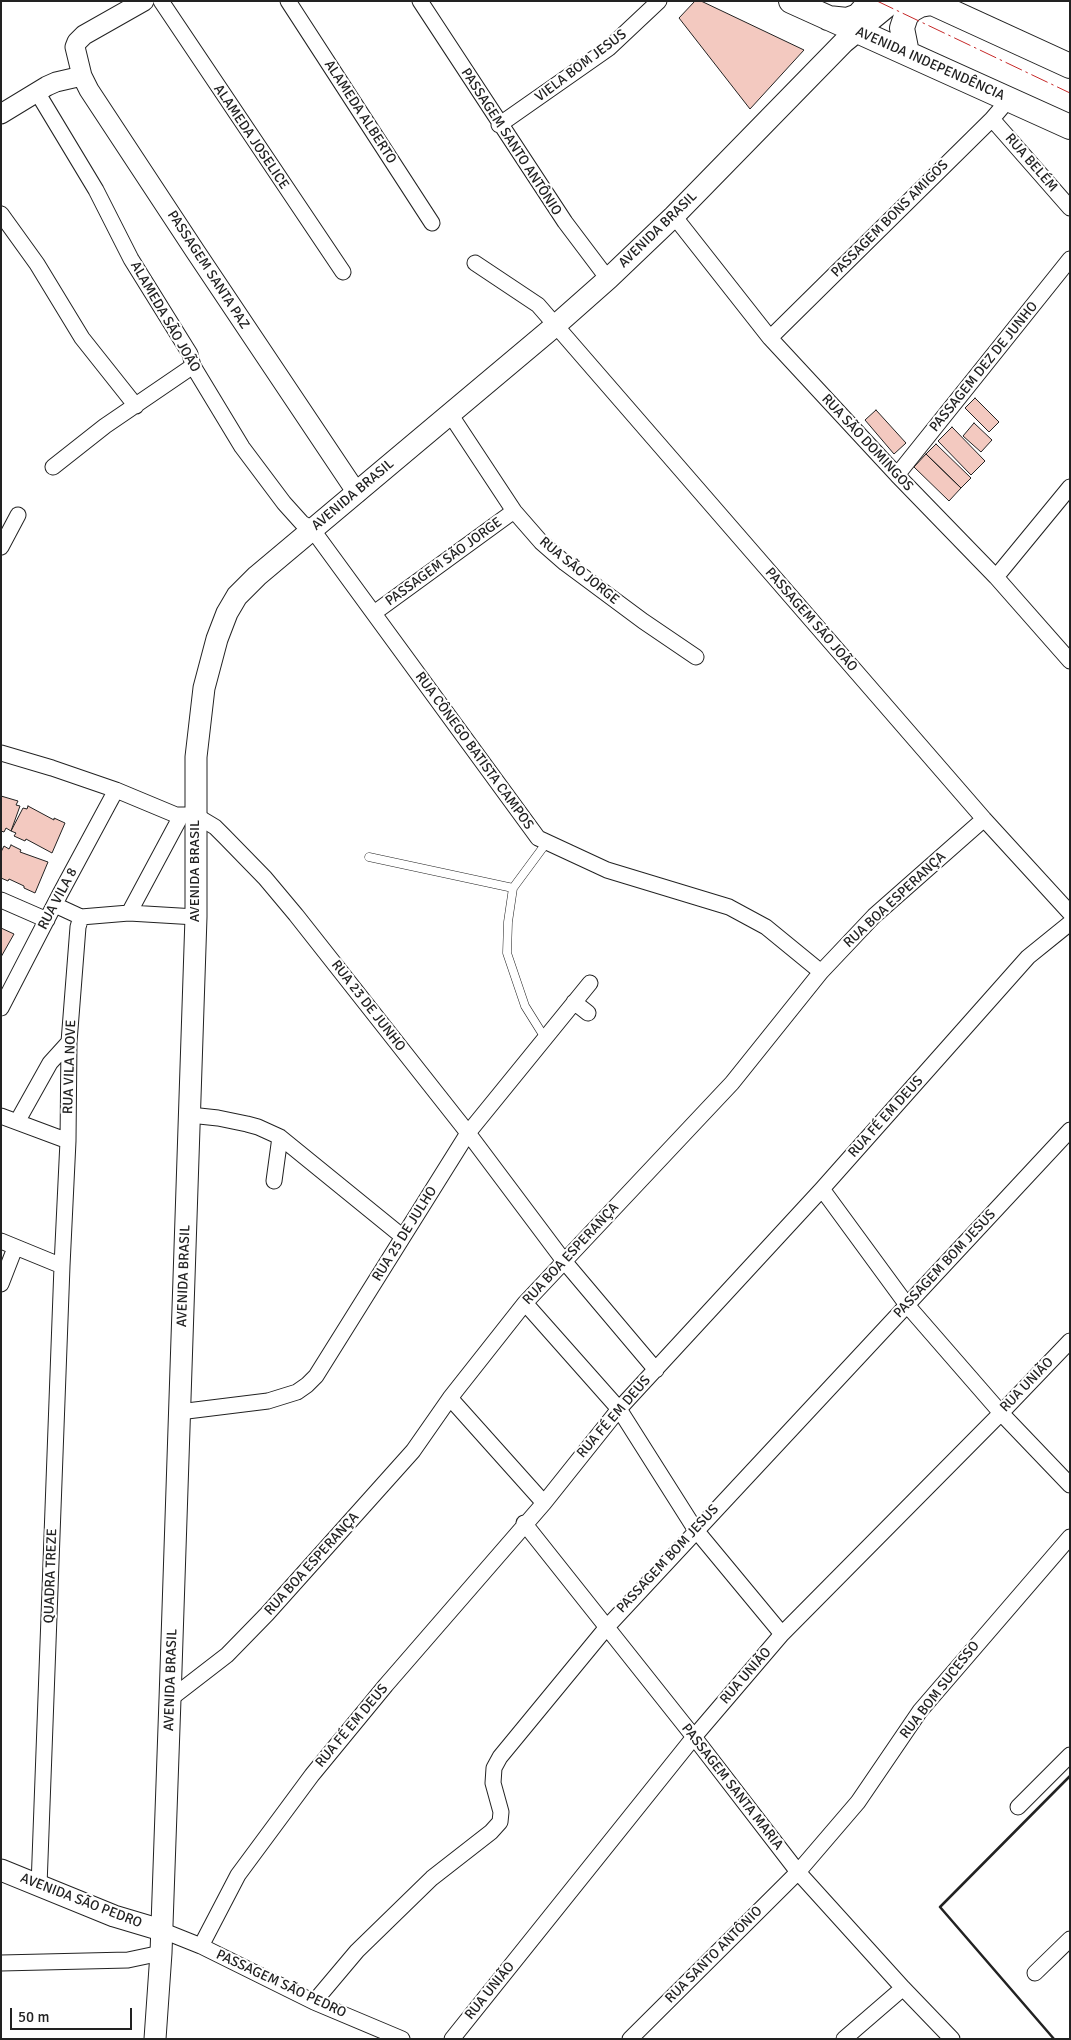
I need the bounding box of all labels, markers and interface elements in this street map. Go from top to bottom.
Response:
street label: AVENIDA INDEPENDÊNCIA [853,23,1007,105]
street label: VIELA BOM JESUS [532,26,630,106]
street label: ALAMEDA ALBERTO [320,57,400,167]
street label: PASSAGEM SANTO ANTÔNIO [457,65,565,219]
street label: ALAMEDA JOSELICE [210,81,292,193]
street label: RUA BELÉM [1001,130,1061,196]
street label: PASSAGEM BONS AMIGOS [828,157,952,281]
street label: AVENIDA BRASIL [615,188,701,272]
street label: PASSAGEM SANTA PAZ [163,208,253,332]
street label: ALAMEDA SÃO JOÃO [126,259,204,375]
street label: PASSAGEM DEZ DE JUNHO [926,298,1042,436]
street label: RUA SÃO DOMINGOS [818,391,916,495]
street label: AVENIDA BRASIL [308,456,398,534]
street label: PASSAGEM SÃO JORGE [382,514,506,610]
street label: RUA SÃO JORGE [536,534,622,608]
street label: PASSAGEM SÃO JOÃO [761,565,861,675]
street label: RUA CÔNEGO BATISTA CAMPOS [411,669,537,833]
street label: AVENIDA BRASIL [187,820,203,922]
street label: RUA BOA ESPERANÇA [841,848,949,952]
street label: RUA VILA 8 [35,865,81,933]
street label: RUA 23 DE JUNHO [327,957,409,1055]
street label: RUA VILA NOVE [60,1020,80,1114]
street label: RUA FÉ EM DEUS [845,1073,927,1161]
street label: RUA 25 DE JULHO [369,1183,441,1285]
street label: RUA BOA ESPERANÇA [519,1200,623,1308]
street label: PASSAGEM BOM JESUS [890,1206,1000,1322]
street label: AVENIDA BRASIL [174,1225,194,1327]
street label: RUA UNIÃO [997,1354,1057,1416]
street label: RUA FÉ EM DEUS [574,1372,654,1462]
street label: PASSAGEM BOM JESUS [613,1501,723,1617]
street label: RUA BOA ESPERANÇA [261,1509,363,1619]
street label: QUADRA TREZE [41,1528,61,1624]
street label: AVENIDA BRASIL [161,1629,181,1731]
street label: RUA BOM SUCESSO [897,1638,983,1742]
street label: RUA UNIÃO [717,1644,775,1708]
street label: RUA FÉ EM DEUS [312,1681,392,1771]
street label: PASSAGEM SANTA MARIA [678,1721,786,1853]
street label: AVENIDA SÃO PEDRO [18,1870,144,1932]
street label: RUA SANTO ANTÔNIO [662,1903,766,2007]
street label: PASSAGEM SÃO PEDRO [213,1946,349,2022]
street label: RUA UNIÃO [462,1959,518,2023]
scale bar [12,1998,135,2030]
text: 50 m [18,2008,49,2026]

